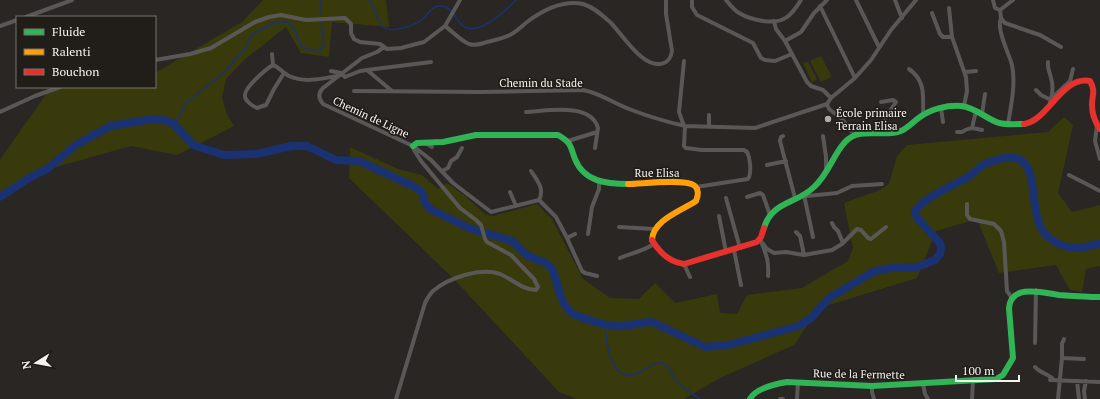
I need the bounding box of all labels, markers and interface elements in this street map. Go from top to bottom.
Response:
legend [16,16,156,88]
text: Fluide [52,24,85,39]
text: Ralenti [52,44,91,59]
text: Bouchon [52,64,99,79]
street label: Chemin du Stade [499,76,583,90]
street label: Chemin de Ligne [331,93,412,141]
place label: École primaire Terrain Elisa [836,106,907,133]
marker: École primaire Terrain Elisa [823,114,833,124]
street label: Rue Elisa [635,166,680,180]
north arrow [16,343,56,383]
scale bar [956,357,1019,383]
text: N [18,359,34,370]
text: 100 m [962,363,995,378]
street label: Rue de la Fermette [813,366,905,382]

